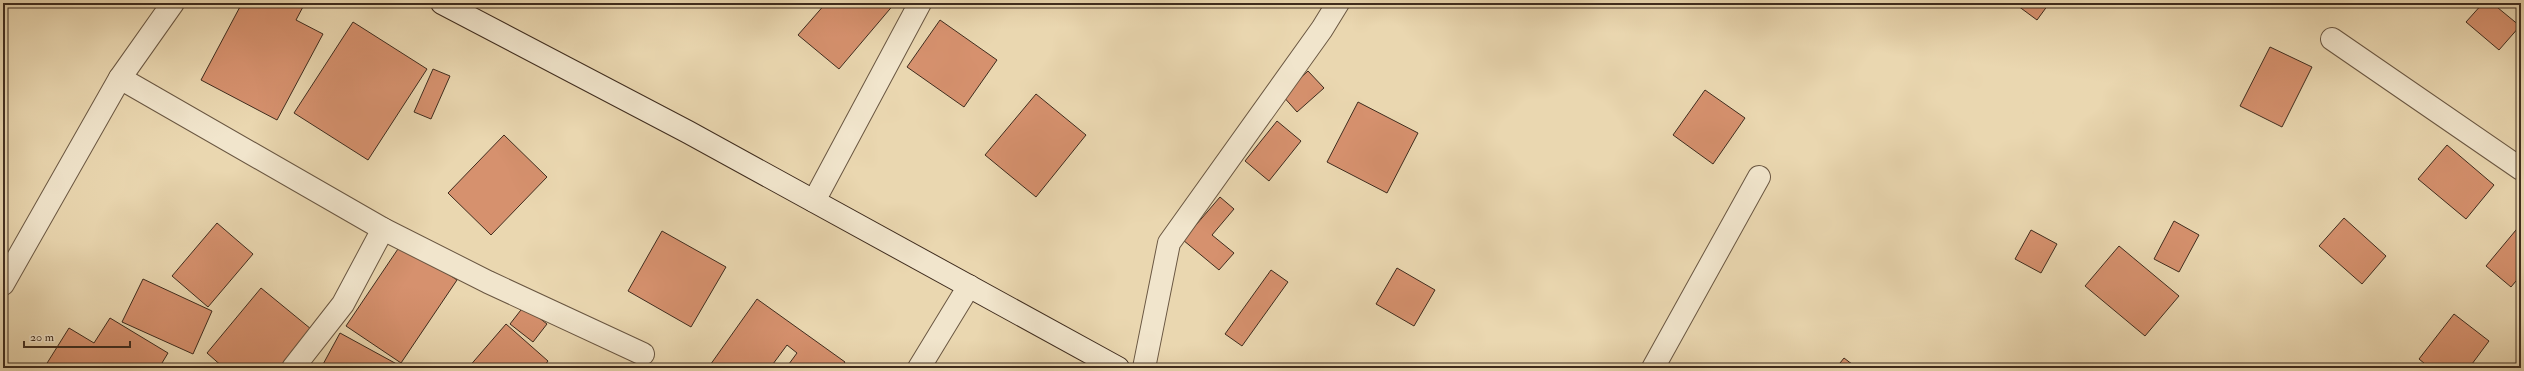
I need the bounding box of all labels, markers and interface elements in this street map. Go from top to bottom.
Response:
scale bar [24,323,130,349]
text: 20 m [30,330,55,345]

